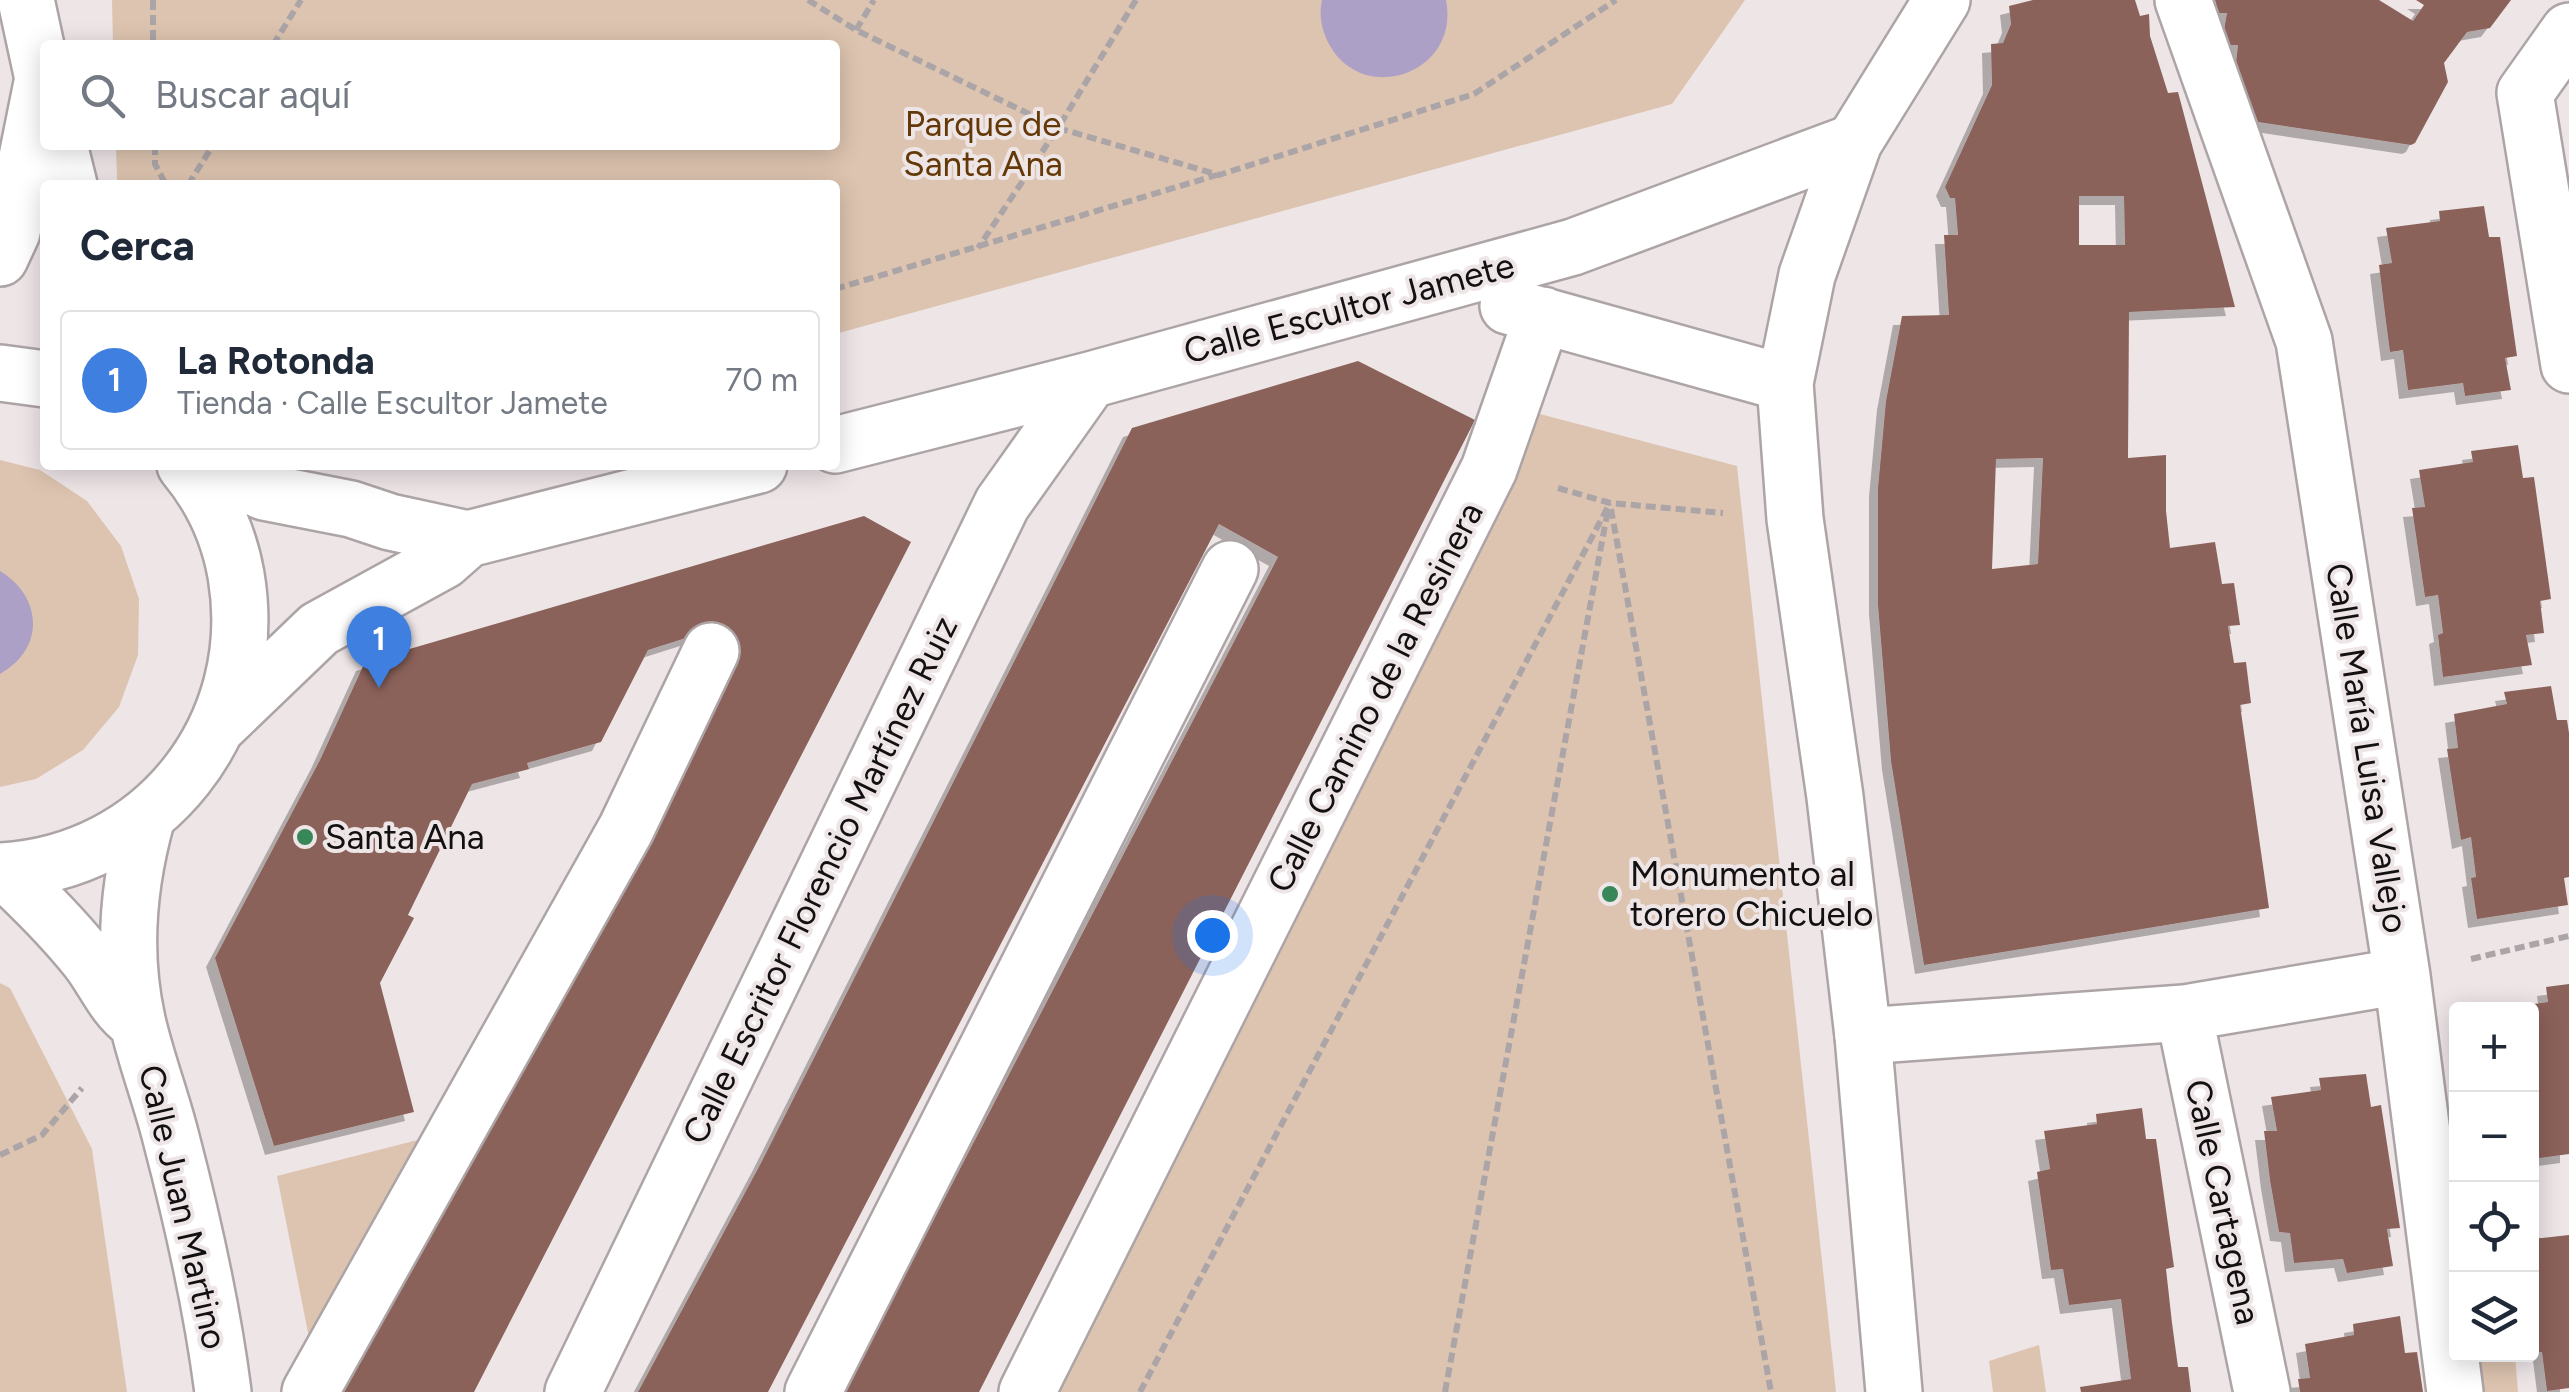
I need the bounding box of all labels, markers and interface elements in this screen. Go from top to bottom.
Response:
search box [40,40,840,150]
icon: search [75,68,130,123]
text: Buscar aquí [155,72,351,118]
park label: Parque de Santa Ana [903,103,1063,185]
text: Cerca [80,220,195,271]
street label: Calle Escultor Jamete [1179,244,1519,372]
text: La Rotonda [177,338,375,384]
text: 1 [108,361,121,399]
text: 70 m [725,361,798,399]
text: Tienda · Calle Escultor Jamete [177,384,608,422]
street label: Calle Camino de la Resinera [1258,495,1492,899]
street label: Calle María Luisa Vallejo [2317,560,2417,936]
pin: 1 [346,606,412,688]
street label: Calle Escritor Florencio Martínez Ruiz [674,610,966,1150]
place label: Santa Ana [325,816,485,858]
marker: Santa Ana [294,826,316,848]
place label: Monumento al torero Chicuelo [1630,853,1874,935]
marker: Monumento al torero Chicuelo [1599,883,1621,905]
your location [1187,910,1238,961]
map controls [2449,1002,2539,1362]
button: + [2449,1002,2539,1092]
street label: Calle Juan Martino [130,1061,236,1353]
street label: Calle Cartagena [2177,1076,2269,1328]
button: − [2449,1092,2539,1182]
button: locate [2449,1182,2539,1272]
button: layers [2449,1272,2539,1362]

